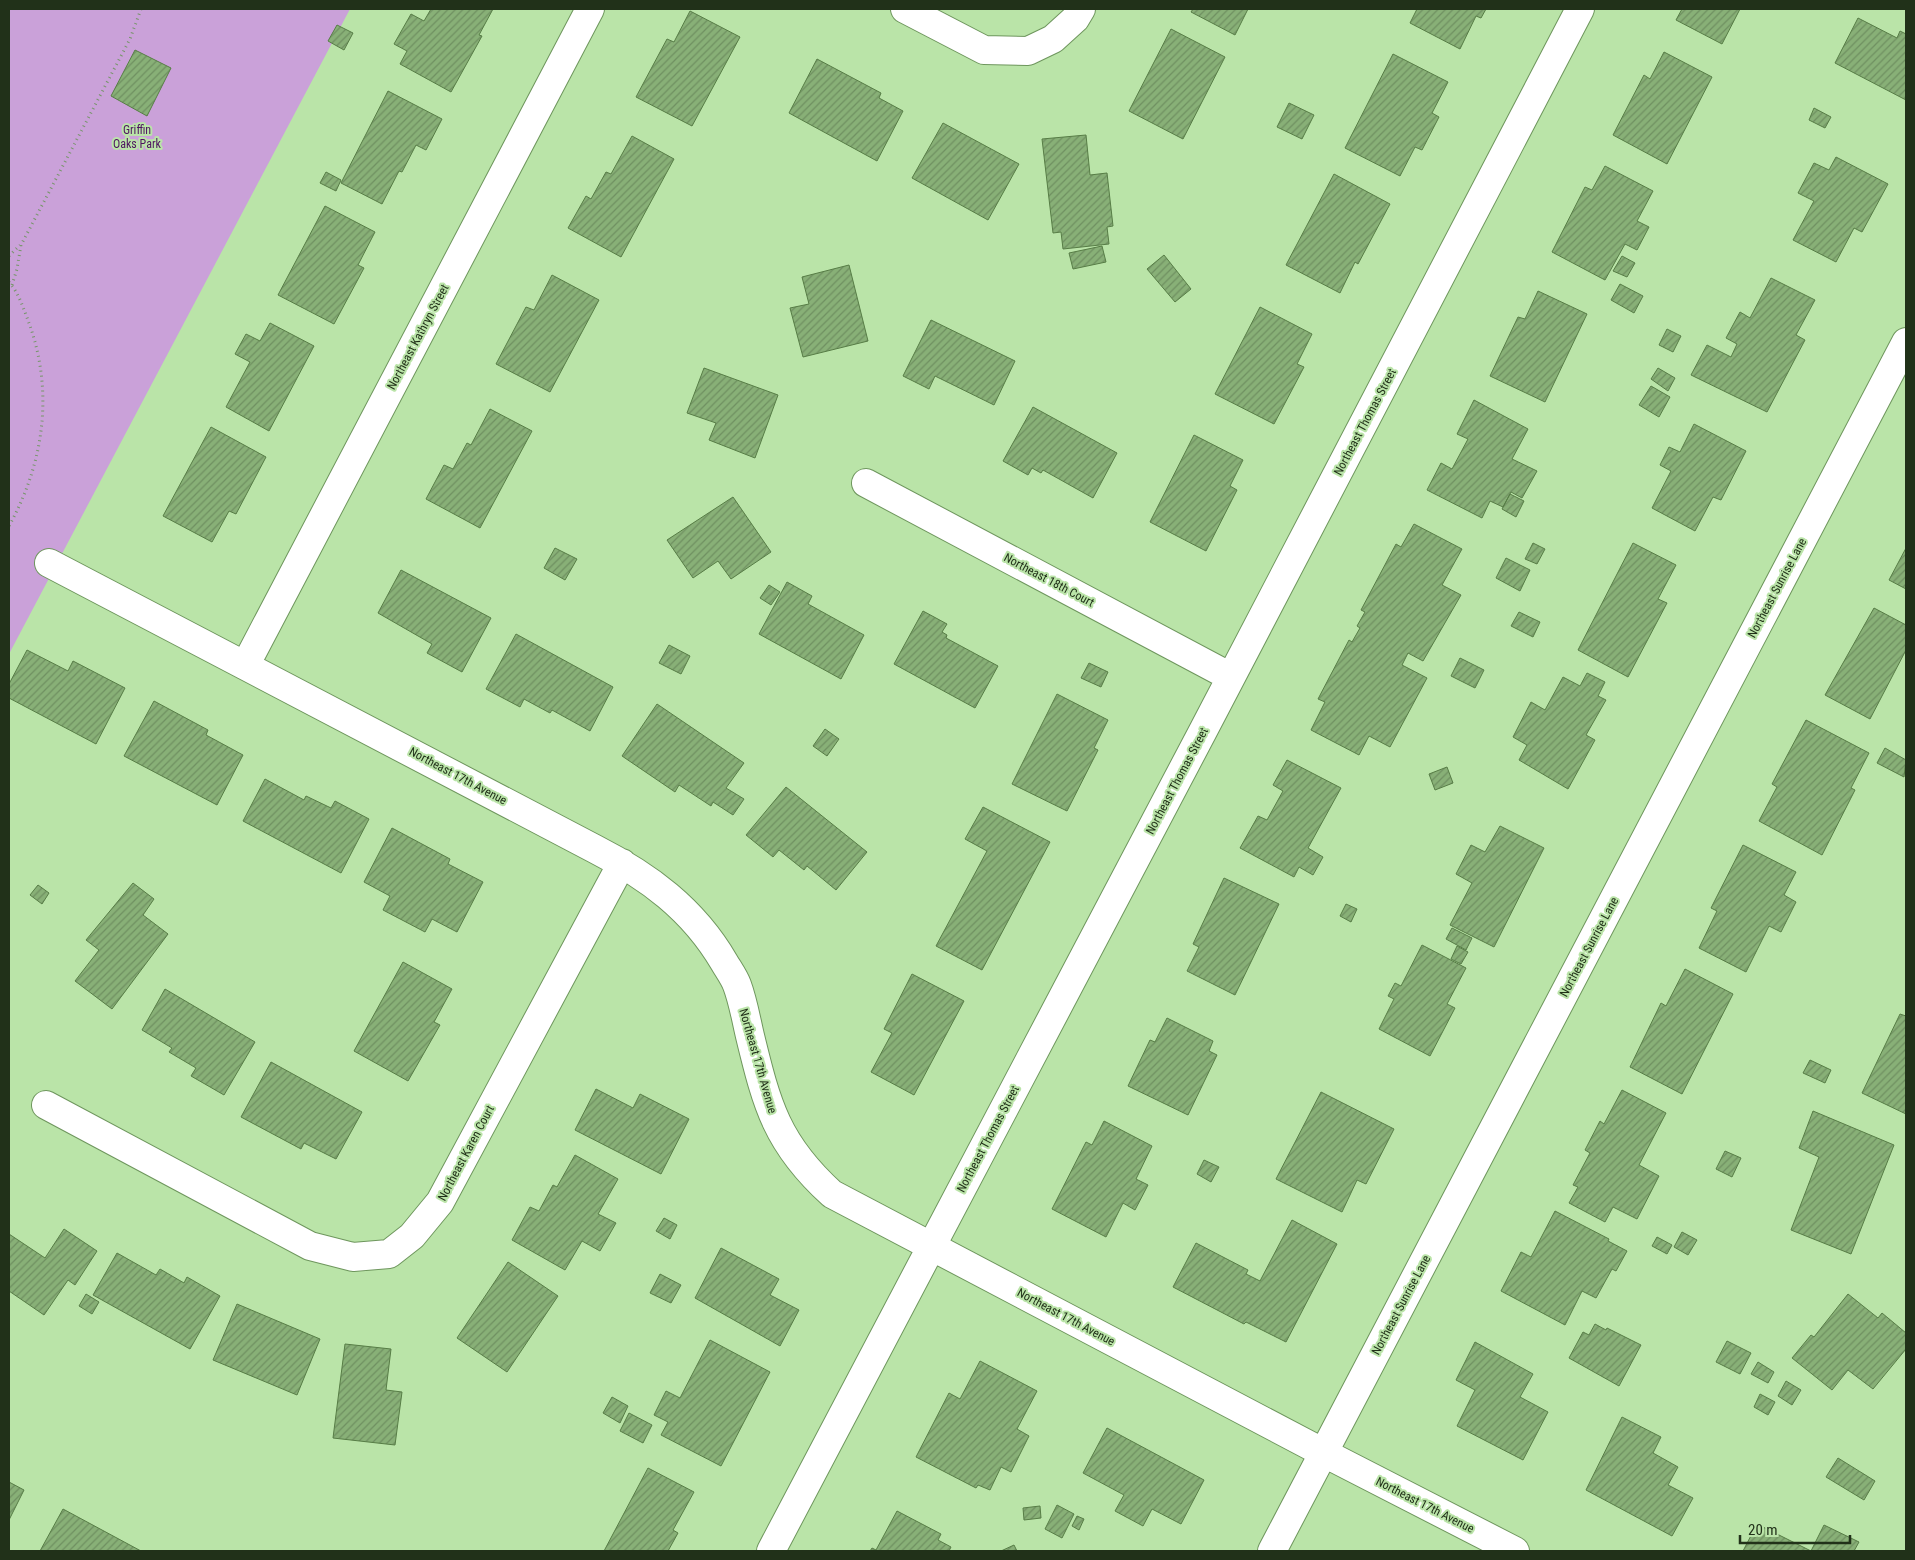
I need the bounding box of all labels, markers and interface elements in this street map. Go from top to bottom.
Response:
park label: Griffin Oaks Park [113,123,162,151]
street label: Northeast Kathryn Street [384,282,452,392]
street label: Northeast Thomas Street [1331,366,1399,478]
street label: Northeast Sunrise Lane [1745,535,1809,640]
street label: Northeast 18th Court [1002,550,1097,610]
street label: Northeast Thomas Street [1143,725,1211,837]
street label: Northeast 17th Avenue [407,744,509,808]
street label: Northeast Sunrise Lane [1557,894,1621,999]
street label: Northeast 17th Avenue [736,1007,780,1115]
street label: Northeast Thomas Street [954,1083,1022,1195]
street label: Northeast Karen Court [435,1102,497,1203]
street label: Northeast Sunrise Lane [1369,1252,1433,1357]
street label: Northeast 17th Avenue [1015,1285,1117,1349]
street label: Northeast 17th Avenue [1374,1474,1477,1536]
scale bar [1740,1512,1850,1544]
text: 20 m [1748,1521,1778,1539]

